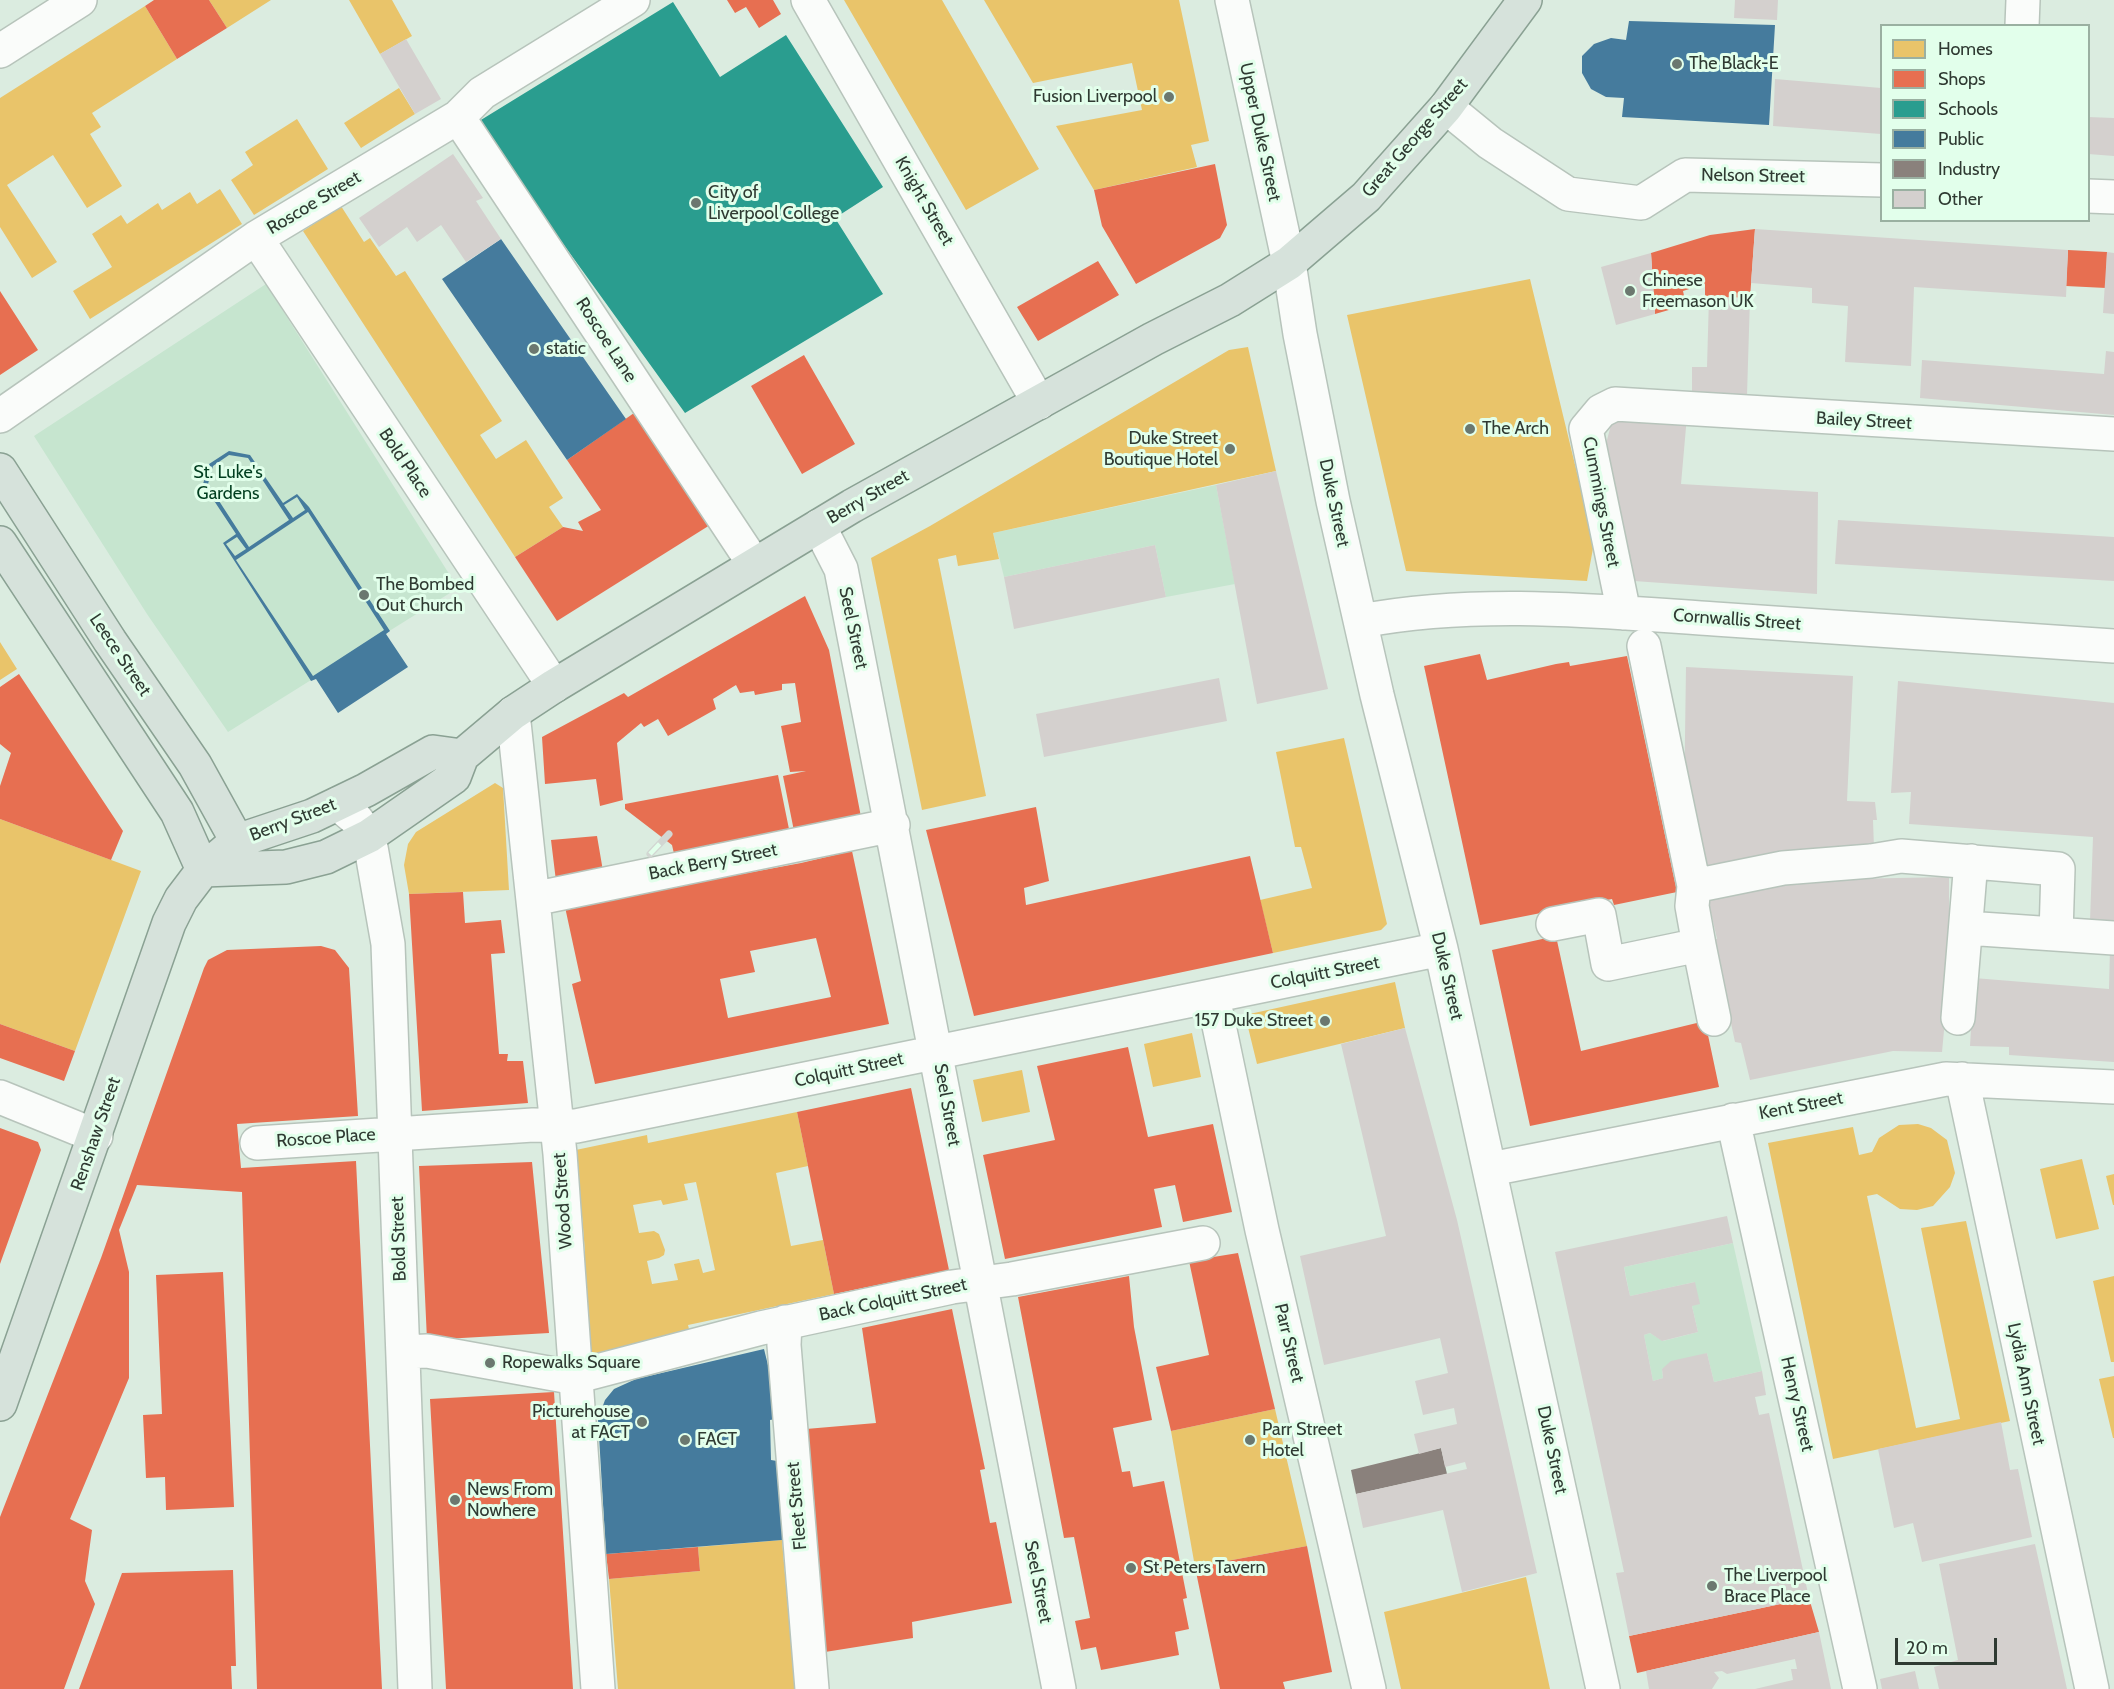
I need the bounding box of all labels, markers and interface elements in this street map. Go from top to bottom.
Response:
legend [1880,24,2090,222]
text: Homes [1938,38,1993,60]
place label: The Black-E [1689,53,1779,75]
marker: The Black-E [1670,57,1684,71]
street label: Upper Duke Street [1235,61,1285,203]
text: Shops [1938,68,1986,90]
street label: Great George Street [1358,74,1472,202]
place label: Fusion Liverpool [1033,86,1157,108]
marker: Fusion Liverpool [1162,90,1176,104]
text: Schools [1938,98,1998,120]
text: Public [1938,128,1984,150]
street label: Knight Street [890,153,958,249]
text: Industry [1938,158,2000,180]
street label: Nelson Street [1701,164,1805,188]
street label: Roscoe Street [263,167,365,239]
place label: City of Liverpool College [708,182,839,224]
text: Other [1938,188,1983,210]
marker: City of Liverpool College [689,196,703,210]
place label: Chinese Freemason UK [1642,270,1754,312]
marker: Chinese Freemason UK [1623,284,1637,298]
street label: Roscoe Lane [571,294,641,386]
place label: static [546,338,586,360]
marker: static [527,342,541,356]
street label: Bailey Street [1816,408,1912,434]
place label: The Arch [1482,418,1549,440]
marker: The Arch [1463,422,1477,436]
street label: Bold Place [374,424,436,502]
place label: Duke Street Boutique Hotel [1104,428,1218,470]
street label: Cummings Street [1578,435,1624,569]
marker: Duke Street Boutique Hotel [1223,442,1237,456]
street label: Duke Street [1314,457,1354,549]
park label: St. Luke's Gardens [193,462,263,504]
street label: Berry Street [823,465,913,529]
place label: The Bombed Out Church [376,574,474,616]
street label: Seel Street [834,585,872,671]
marker: The Bombed Out Church [357,588,371,602]
street label: Cornwallis Street [1672,605,1802,635]
street label: Leece Street [85,610,155,700]
street label: Berry Street [247,794,339,846]
street label: Back Berry Street [647,839,779,885]
street label: Duke Street [1426,930,1468,1022]
street label: Colquitt Street [1269,952,1381,994]
place label: 157 Duke Street [1195,1010,1313,1032]
marker: 157 Duke Street [1318,1014,1332,1028]
street label: Colquitt Street [793,1048,905,1092]
street label: Seel Street [929,1062,965,1148]
street label: Renshaw Street [66,1074,126,1194]
street label: Kent Street [1757,1087,1845,1125]
street label: Roscoe Place [276,1124,376,1152]
street label: Wood Street [549,1152,577,1250]
street label: Bold Street [387,1196,411,1282]
street label: Back Colquitt Street [817,1274,969,1326]
street label: Parr Street [1269,1301,1309,1385]
street label: Lydia Ann Street [2002,1321,2050,1447]
place label: Ropewalks Square [502,1352,640,1374]
street label: Henry Street [1776,1354,1818,1454]
marker: Ropewalks Square [483,1356,497,1370]
place label: Picturehouse at FACT [532,1401,630,1444]
street label: Duke Street [1532,1404,1572,1496]
marker: Picturehouse at FACT [635,1415,649,1429]
place label: Parr Street Hotel [1262,1419,1342,1462]
place label: FACT [697,1429,737,1451]
marker: FACT [678,1433,692,1447]
marker: Parr Street Hotel [1243,1433,1257,1447]
street label: Fleet Street [782,1461,812,1551]
place label: News From Nowhere [467,1479,553,1522]
marker: News From Nowhere [448,1493,462,1507]
street label: Seel Street [1019,1539,1057,1625]
place label: St Peters Tavern [1143,1557,1266,1579]
marker: St Peters Tavern [1124,1561,1138,1575]
place label: The Liverpool Brace Place [1724,1565,1827,1608]
marker: The Liverpool Brace Place [1705,1579,1719,1593]
scale bar [1898,1626,2000,1664]
text: 20 m [1906,1637,1948,1659]

